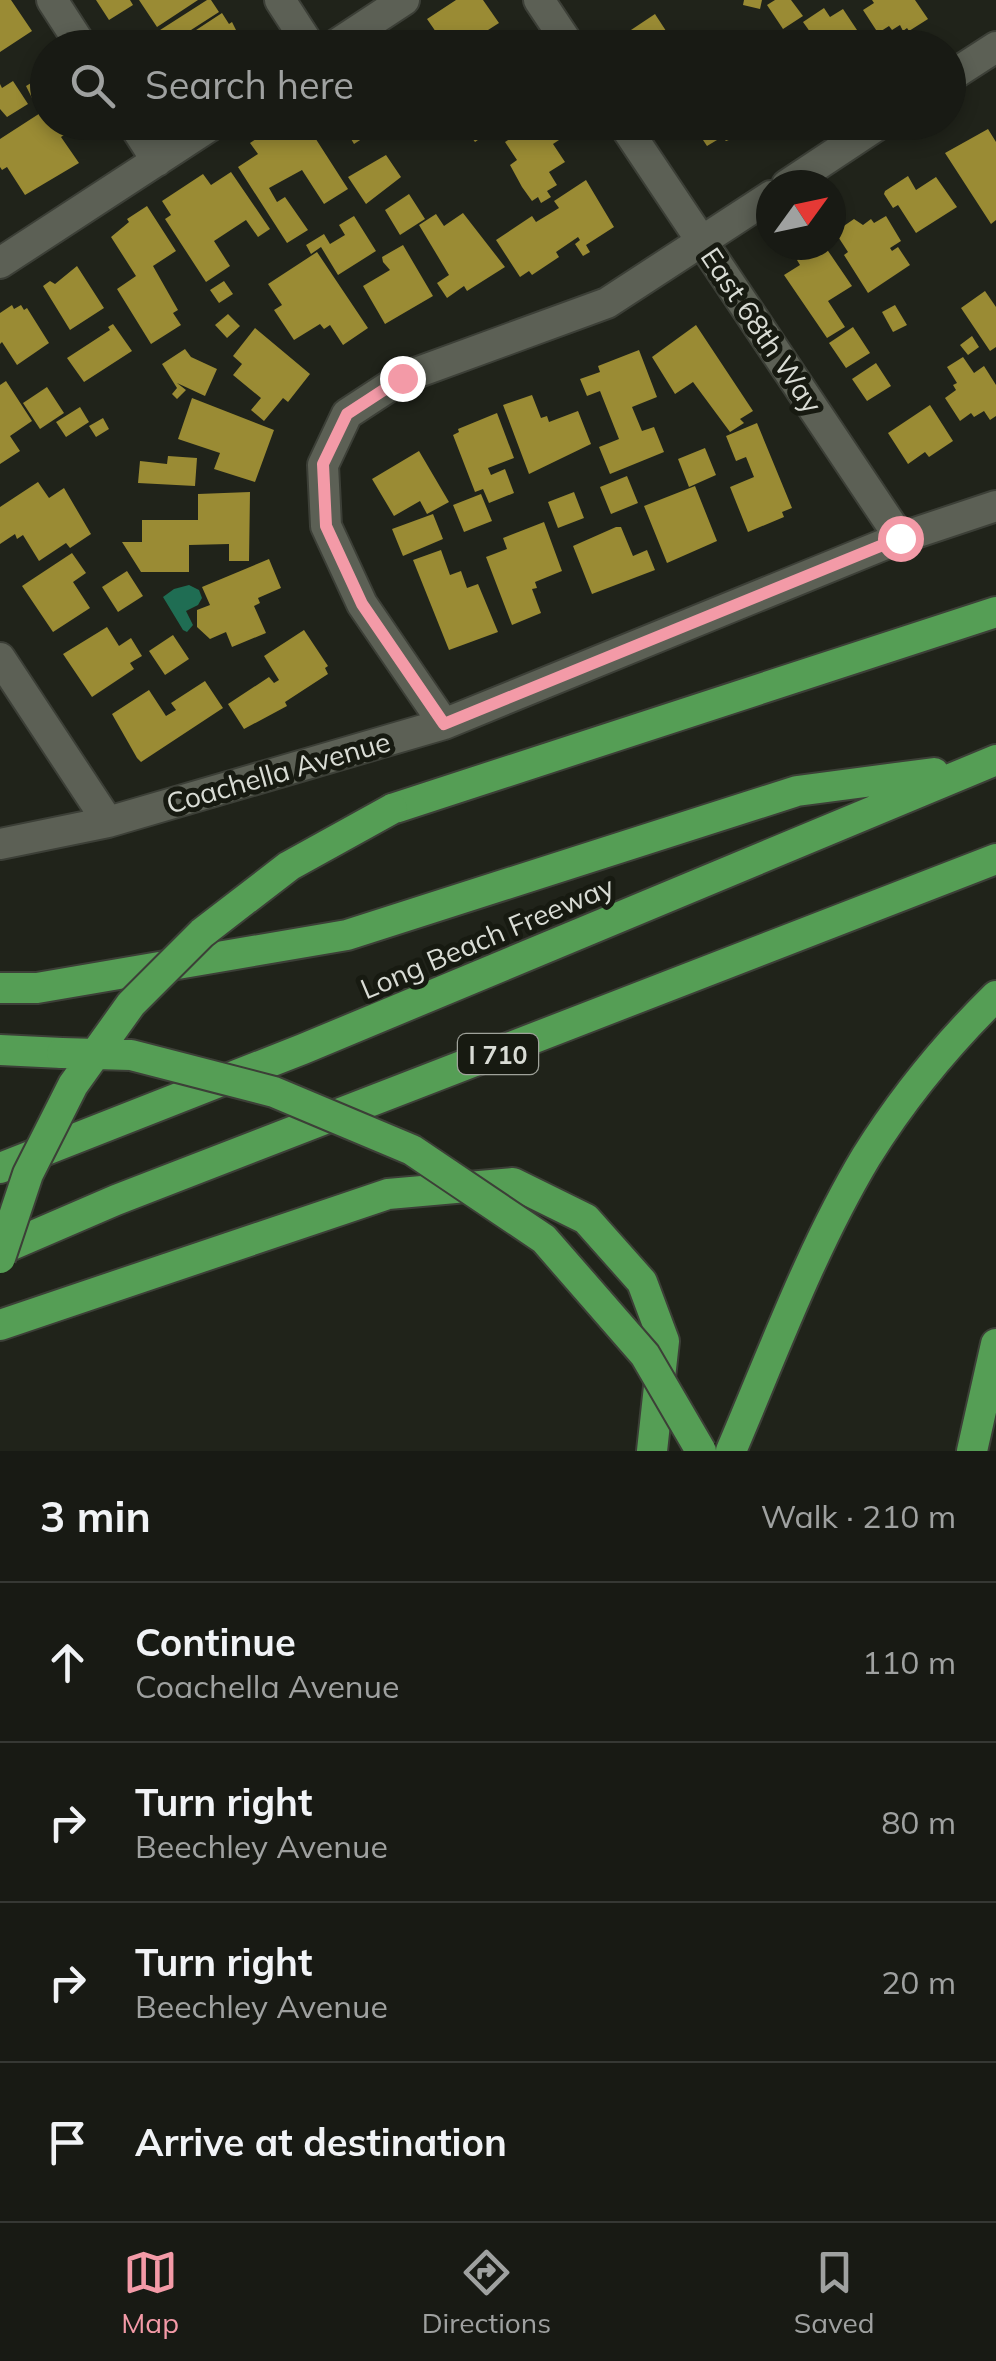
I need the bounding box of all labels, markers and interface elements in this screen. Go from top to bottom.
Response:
search box [30,30,966,140]
icon: search [65,58,120,113]
text: Search here [145,61,354,109]
north arrow [756,170,846,260]
street label: East 68th Way [694,241,830,420]
route end [380,356,426,402]
route start [878,516,924,562]
street label: Coachella Avenue [162,723,394,821]
street label: Long Beach Freeway [355,868,619,1006]
road number: I 710 [458,1034,538,1074]
text: 3 min [40,1490,151,1543]
text: Walk · 210 m [761,1496,956,1536]
text: Continue [135,1618,296,1666]
icon: ahead [40,1635,95,1690]
text: 110 m [862,1642,956,1682]
text: Coachella Avenue [135,1666,400,1706]
text: Turn right [135,1778,312,1826]
icon: right [40,1795,95,1850]
text: 80 m [881,1802,956,1842]
text: Beechley Avenue [135,1826,388,1866]
text: Turn right [135,1938,312,1986]
icon: right [40,1955,95,2010]
text: 20 m [881,1962,956,2002]
text: Beechley Avenue [135,1986,388,2026]
icon: arrive [40,2115,95,2170]
text: Arrive at destination [135,2118,507,2166]
tab: Map [121,2245,179,2340]
tab: Directions [422,2245,551,2340]
tab: Saved [794,2245,875,2340]

